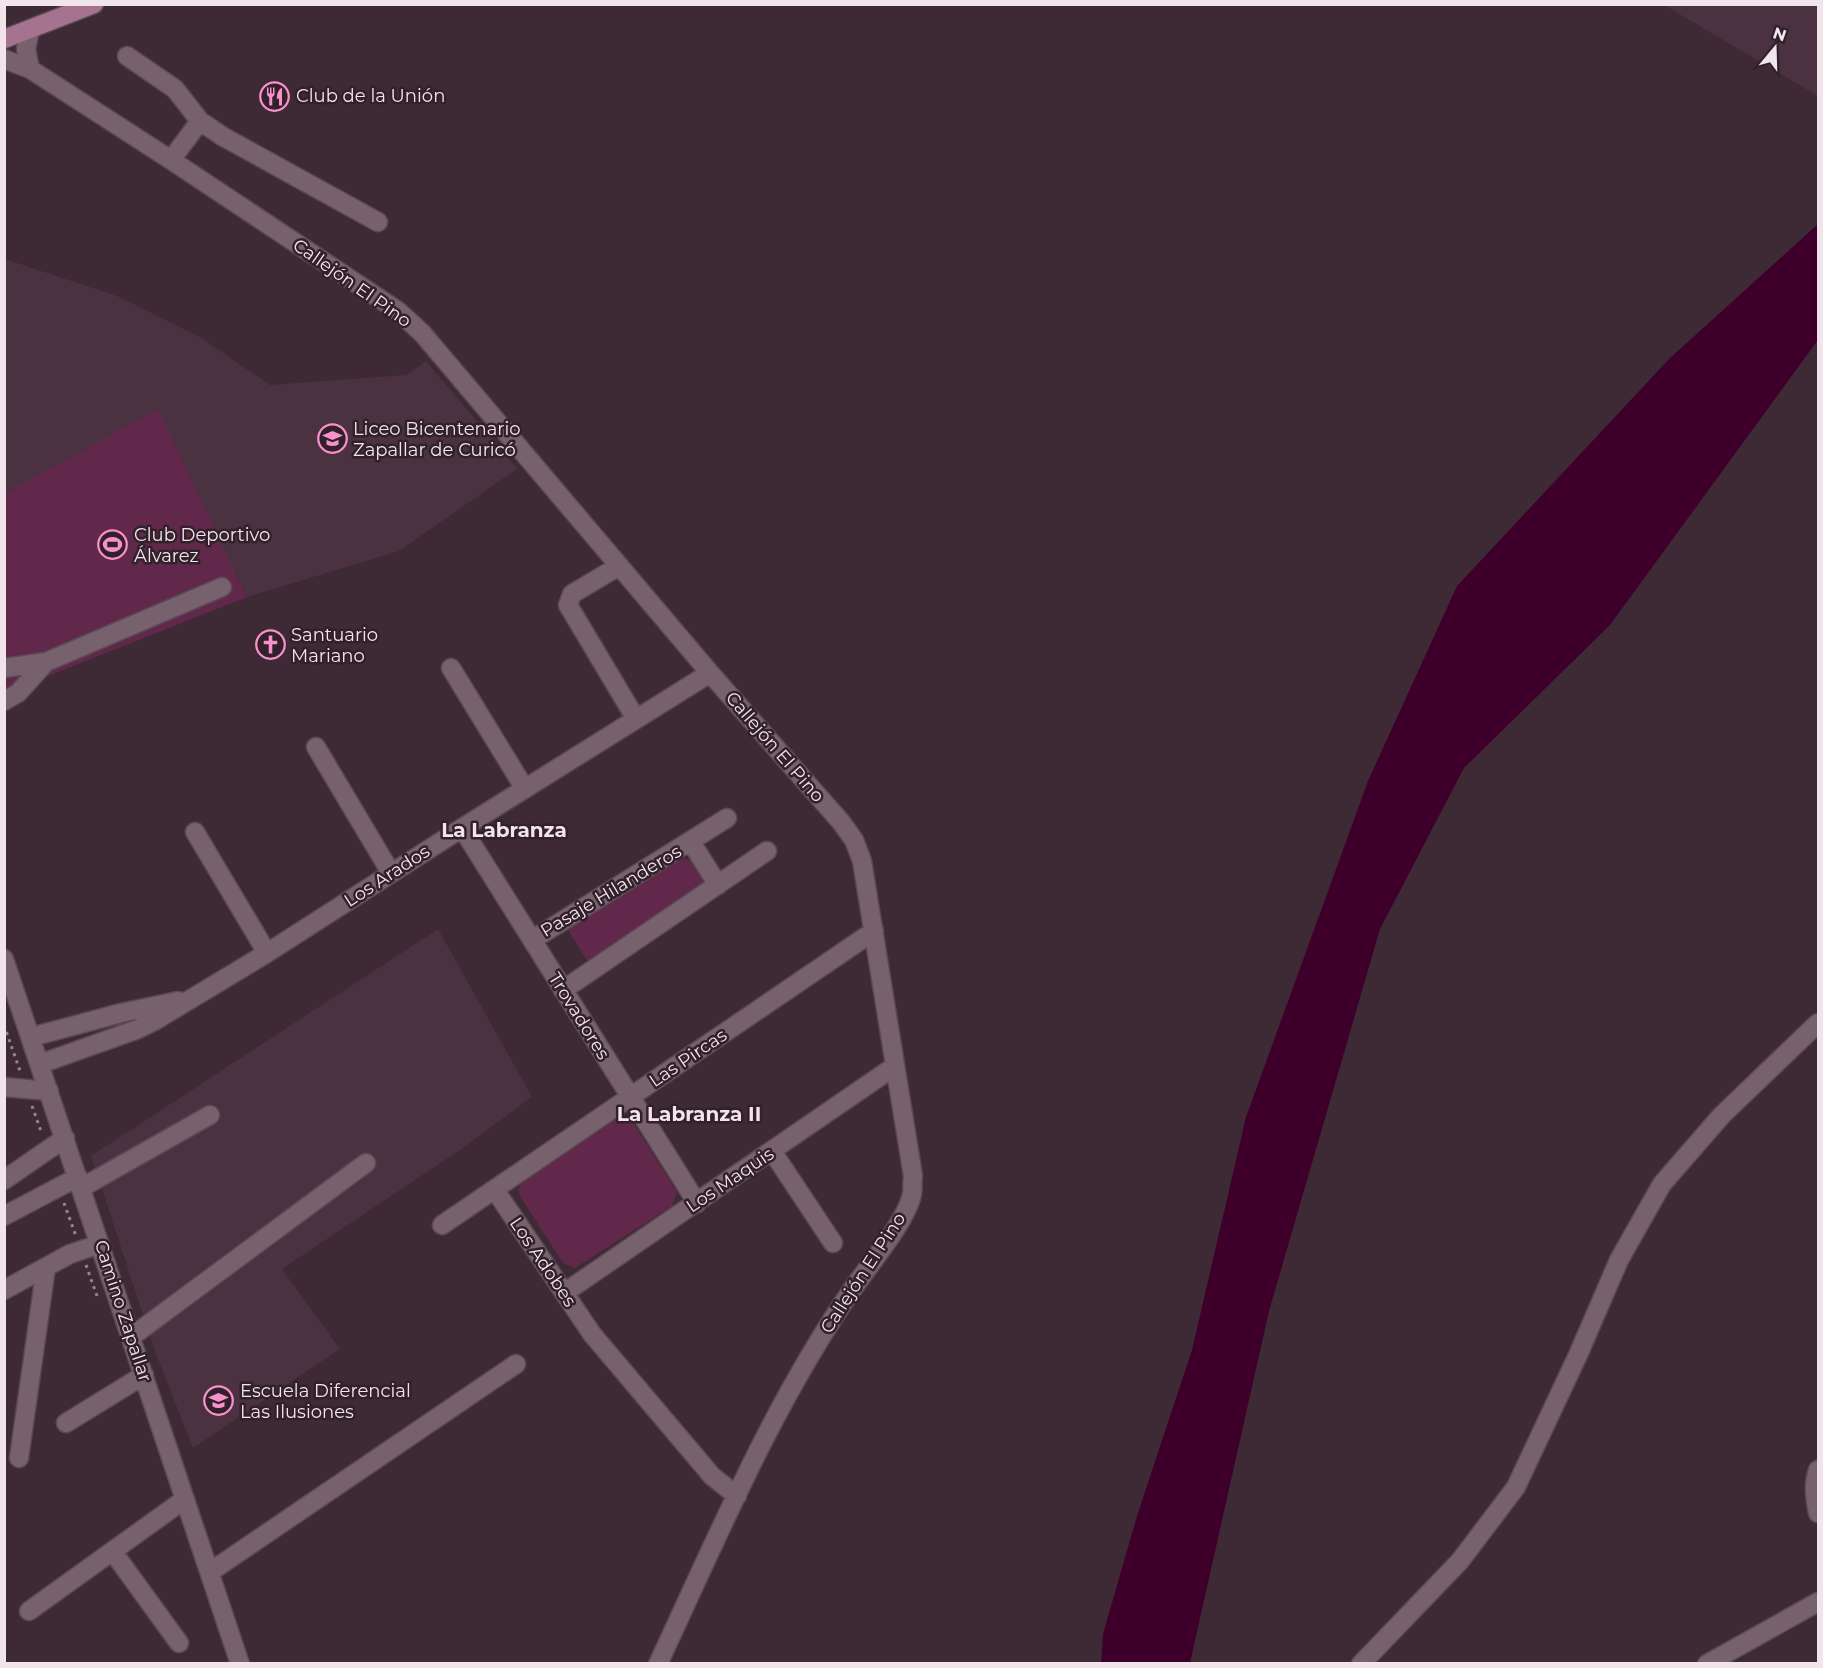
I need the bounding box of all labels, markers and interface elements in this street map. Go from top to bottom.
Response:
north arrow [1745,18,1805,78]
text: N [1771,23,1789,45]
restaurant icon: Club de la Unión [259,80,291,112]
place label: Club de la Unión [296,85,445,107]
street label: Callejón El Pino [289,234,415,332]
place label: Liceo Bicentenario Zapallar de Curicó [353,418,521,461]
school or university icon: Liceo Bicentenario Zapallar de Curicó [316,423,348,455]
place label: Club Deportivo Álvarez [134,524,270,567]
sports icon: Club Deportivo Álvarez [97,529,129,561]
place label: Santuario Mariano [291,624,378,667]
church icon: Santuario Mariano [254,629,286,661]
street label: Callejón El Pino [721,687,829,807]
district label: La Labranza [441,818,567,842]
street label: Los Arados [340,840,434,912]
street label: Pasaje Hilanderos [537,840,686,942]
street label: Trovadores [544,969,614,1064]
street label: Las Pircas [645,1024,731,1092]
district label: La Labranza II [617,1102,761,1126]
street label: Los Maquis [682,1143,778,1217]
street label: Callejón El Pino [816,1208,910,1338]
street label: Los Adobes [505,1213,581,1311]
street label: Camino Zapallar [90,1237,156,1385]
place label: Escuela Diferencial Las Ilusiones [240,1380,411,1423]
school or university icon: Escuela Diferencial Las Ilusiones [203,1385,235,1417]

